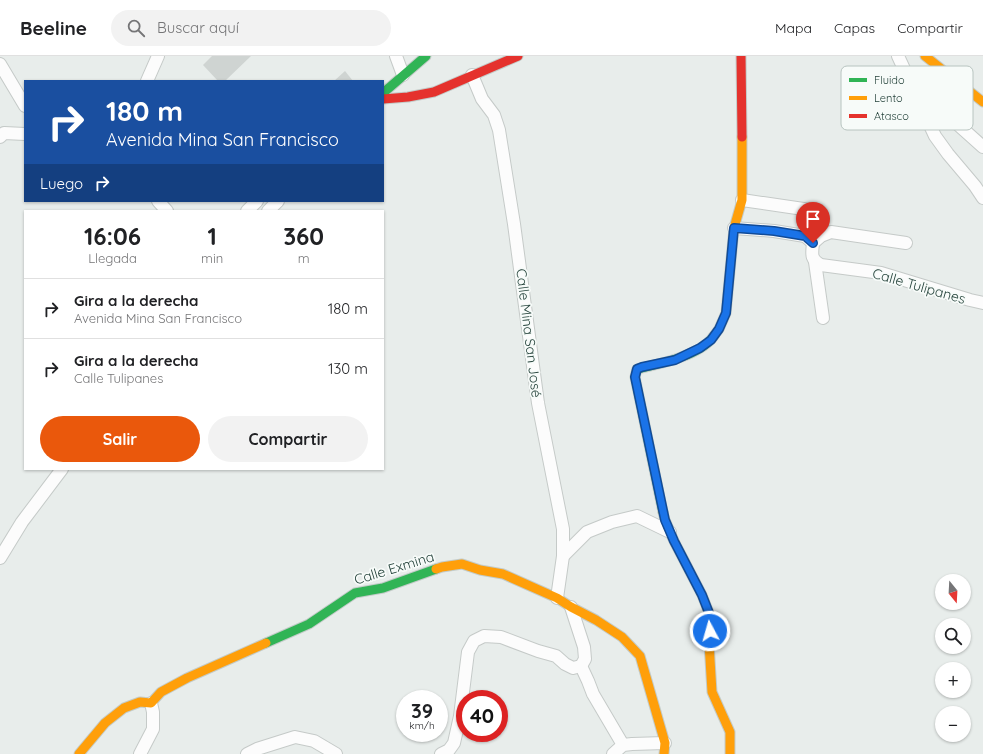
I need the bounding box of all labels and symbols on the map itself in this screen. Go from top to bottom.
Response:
legend [841,66,973,130]
text: Fluido [874,73,905,87]
text: Lento [874,91,903,105]
text: Atasco [874,109,909,123]
pin [796,202,830,243]
street label: Calle Tulipanes [870,264,968,308]
street label: Calle Mina San José [512,267,546,399]
street label: Calle Exmina [352,547,436,589]
north arrow [935,574,971,610]
position arrow [689,610,731,652]
speed limit sign: 40 [456,690,508,742]

